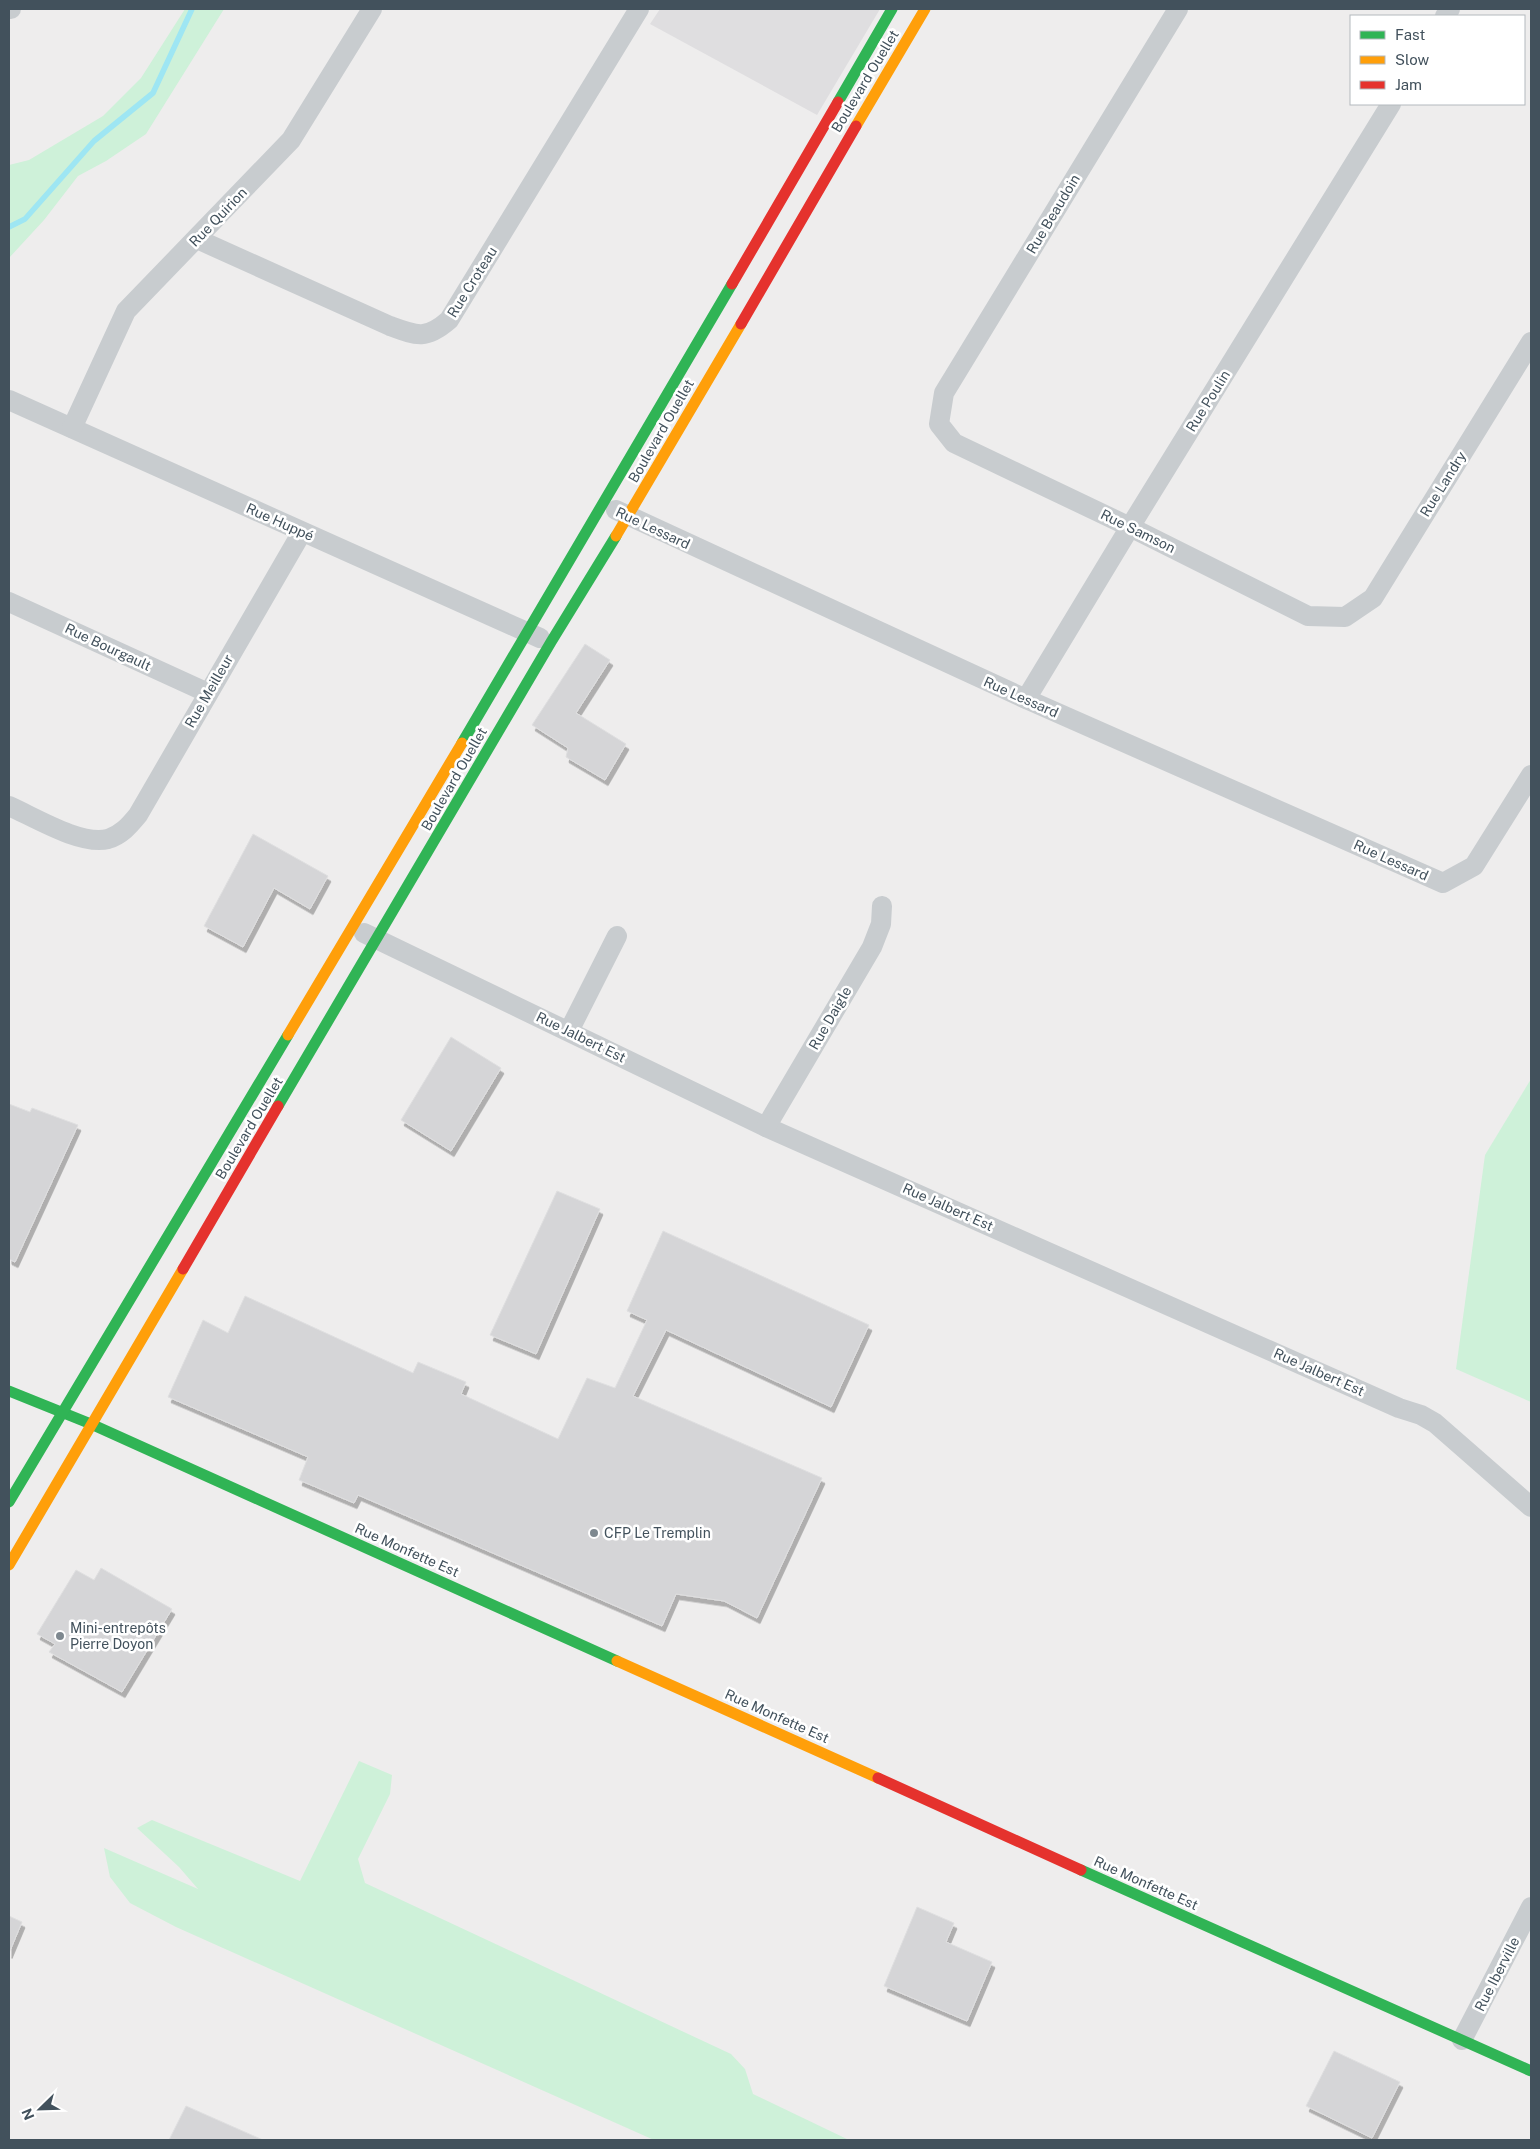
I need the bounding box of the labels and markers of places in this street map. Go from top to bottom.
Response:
place label: CFP Le Tremplin [604,1525,711,1541]
marker: CFP Le Tremplin [588,1527,600,1539]
place label: Mini-entrepôts Pierre Doyon [70,1620,166,1652]
marker: Mini-entrepôts Pierre Doyon [54,1630,66,1642]

